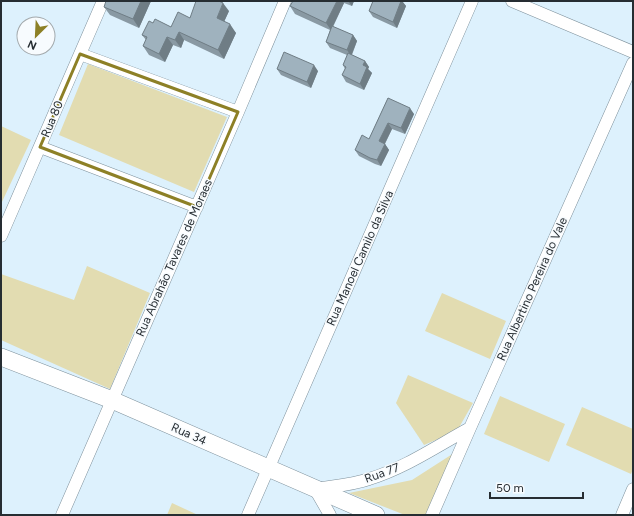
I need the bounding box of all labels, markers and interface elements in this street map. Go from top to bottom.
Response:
north arrow [16,16,56,56]
text: N [26,37,39,52]
street label: Rua 80 [38,98,66,139]
street label: Rua Abrahão Tavares de Moraes [133,177,215,339]
street label: Rua Manoel Camilo da Silva [324,188,396,328]
street label: Rua Albertino Pereira do Vale [494,215,570,363]
street label: Rua 34 [169,420,209,448]
street label: Rua 77 [363,460,402,486]
scale bar [490,474,583,500]
text: 50 m [496,481,524,495]

